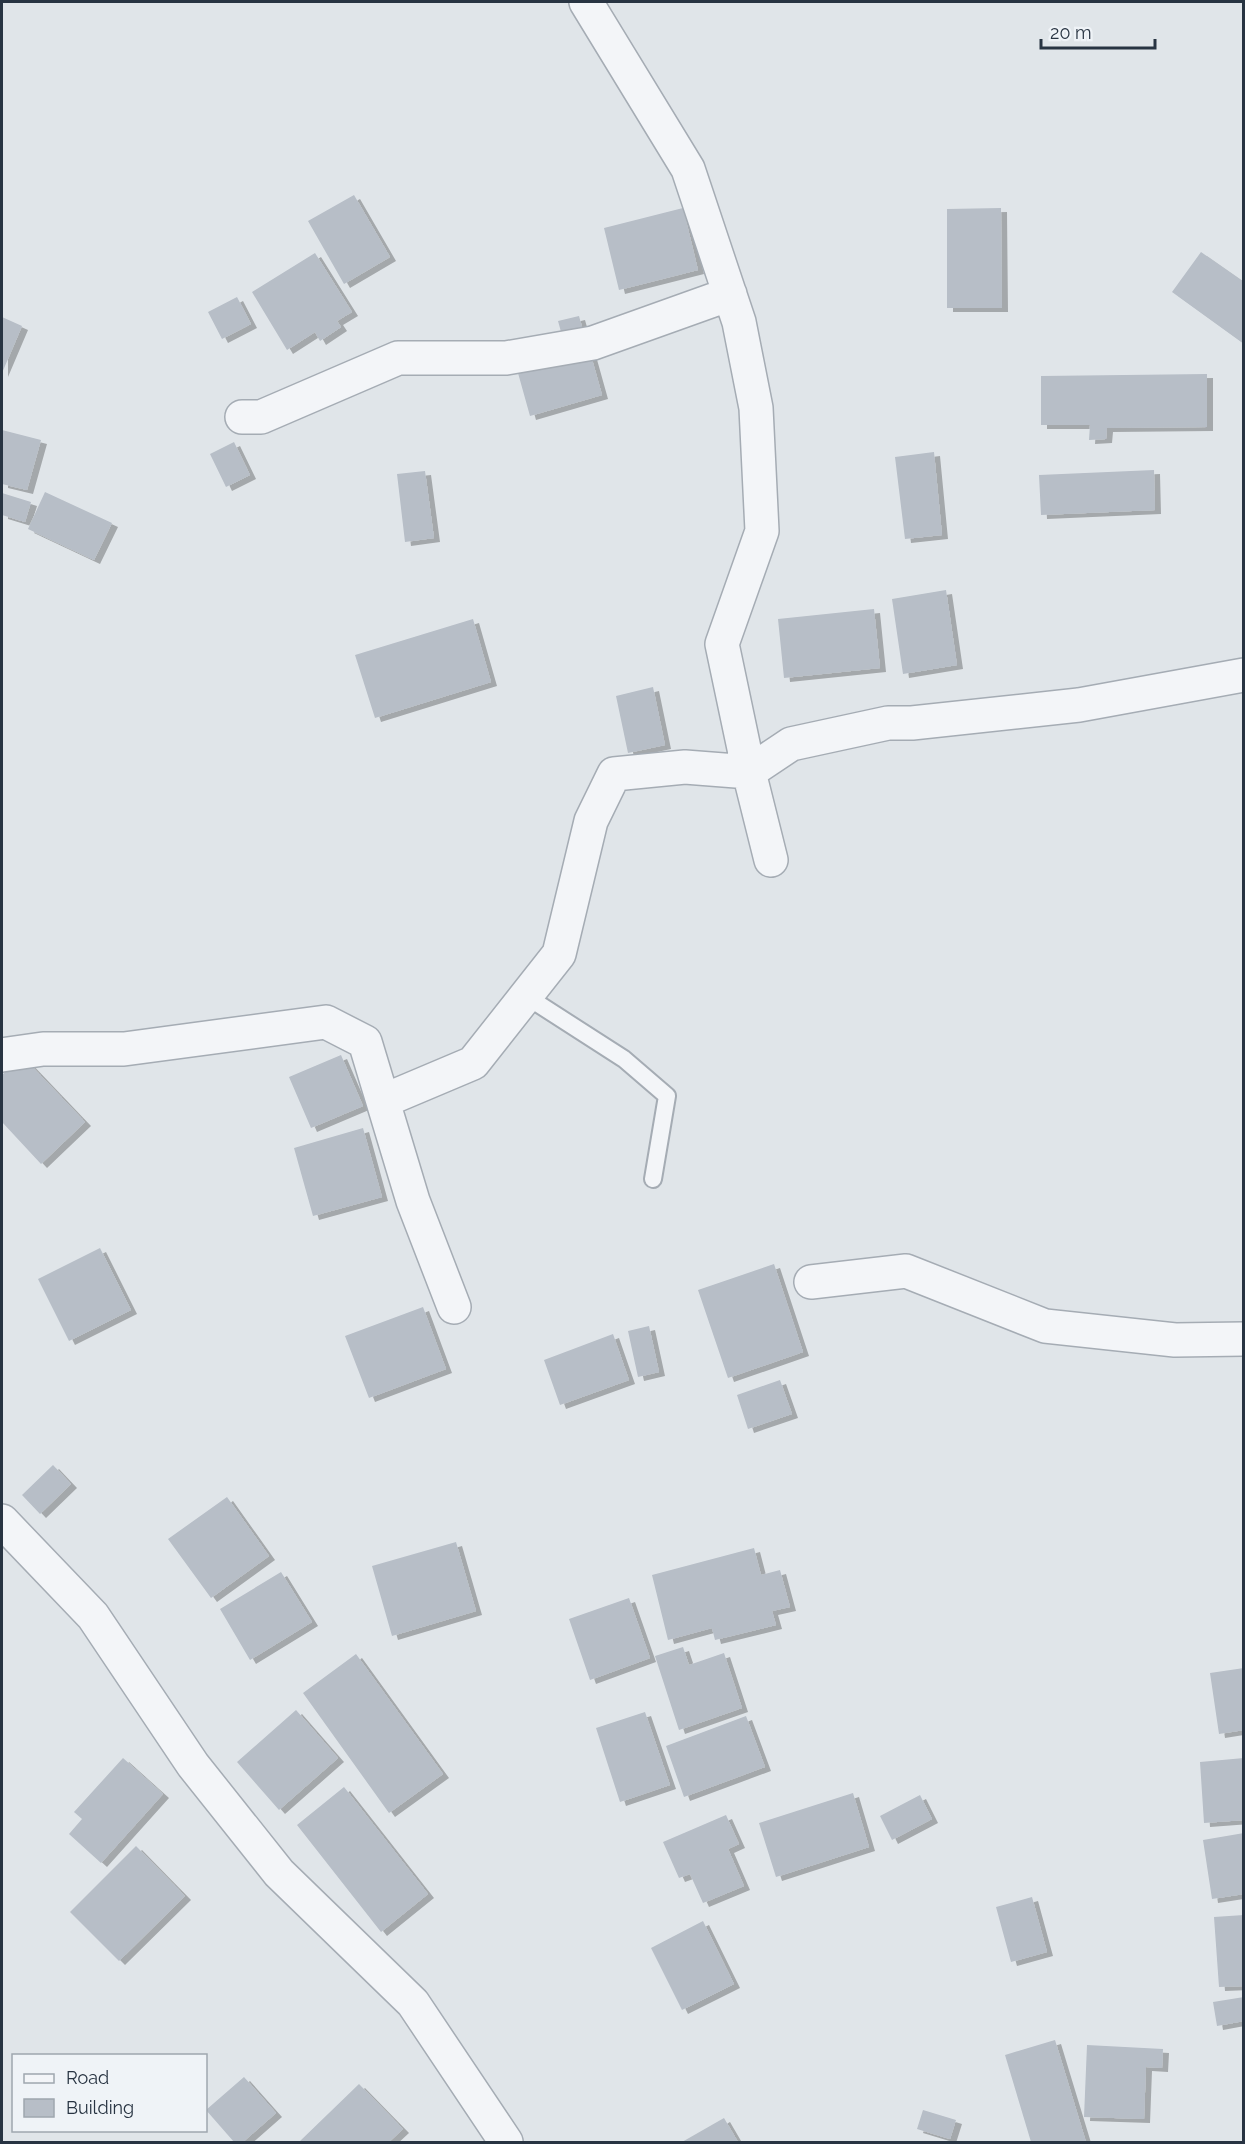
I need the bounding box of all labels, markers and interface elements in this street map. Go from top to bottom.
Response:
scale bar [1041,12,1155,50]
text: 20 m [1050,22,1092,43]
legend [12,2054,207,2132]
text: Road [66,2067,109,2088]
text: Building [66,2097,134,2118]

